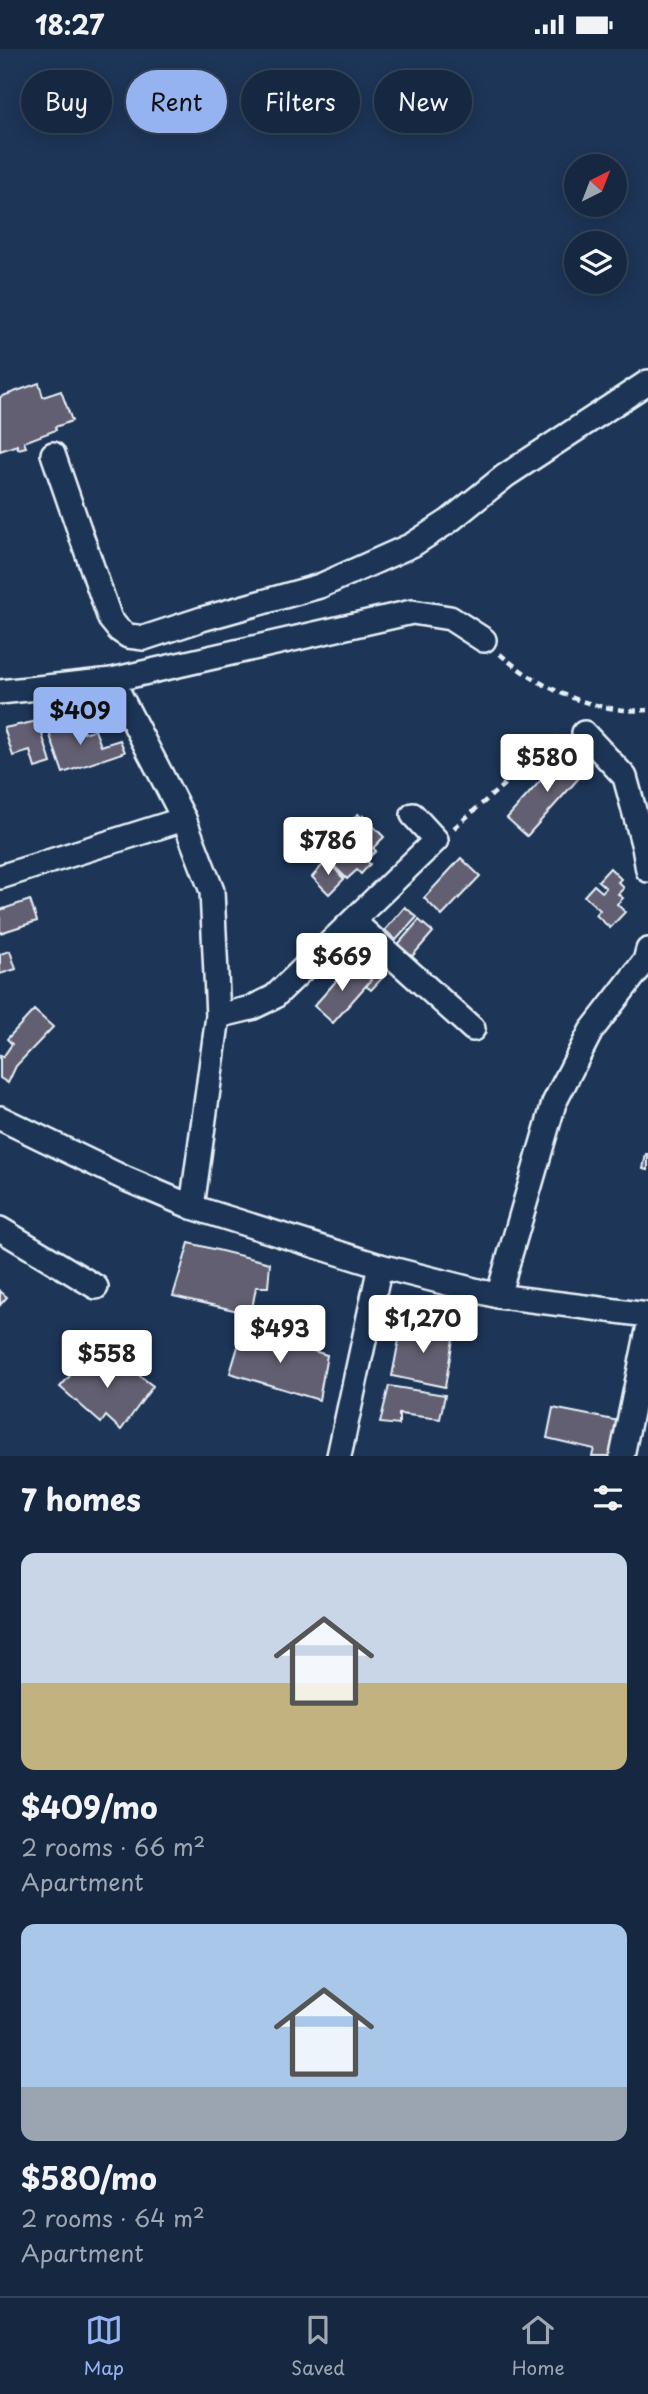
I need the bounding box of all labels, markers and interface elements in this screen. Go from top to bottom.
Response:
text: 18:27 [35,5,104,44]
chip: Buy [21,70,112,133]
chip: Rent [126,70,227,133]
chip: Filters [241,70,360,133]
chip: New [374,70,472,133]
north arrow [564,154,626,217]
map controls [564,154,627,294]
button: layers [564,231,627,294]
pin: $409 [39,687,121,747]
text: $409 [49,692,111,727]
pin: $580 [506,735,588,794]
text: $580 [517,739,577,774]
pin: $786 [287,817,369,877]
text: $786 [299,822,357,857]
pin: $669 [301,933,383,993]
text: $669 [312,938,372,973]
pin: $1,270 [366,1295,480,1355]
text: $1,270 [385,1300,461,1335]
pin: $493 [239,1305,321,1365]
text: $493 [250,1310,310,1345]
pin: $558 [66,1331,148,1390]
text: $558 [78,1335,136,1370]
text: 7 homes [21,1476,141,1521]
icon: filters [589,1479,627,1517]
icon: home [261,1598,387,1724]
text: $409/mo [21,1784,158,1829]
text: 2 rooms · 66 m² [21,1829,205,1864]
text: Apartment [21,1864,144,1899]
icon: home [261,1969,387,2095]
text: $580/mo [21,2155,157,2200]
text: 2 rooms · 64 m² [21,2200,205,2235]
text: Apartment [21,2235,144,2270]
tab: Map [83,2311,124,2381]
tab: Saved [291,2311,345,2381]
tab: Home [512,2311,565,2381]

